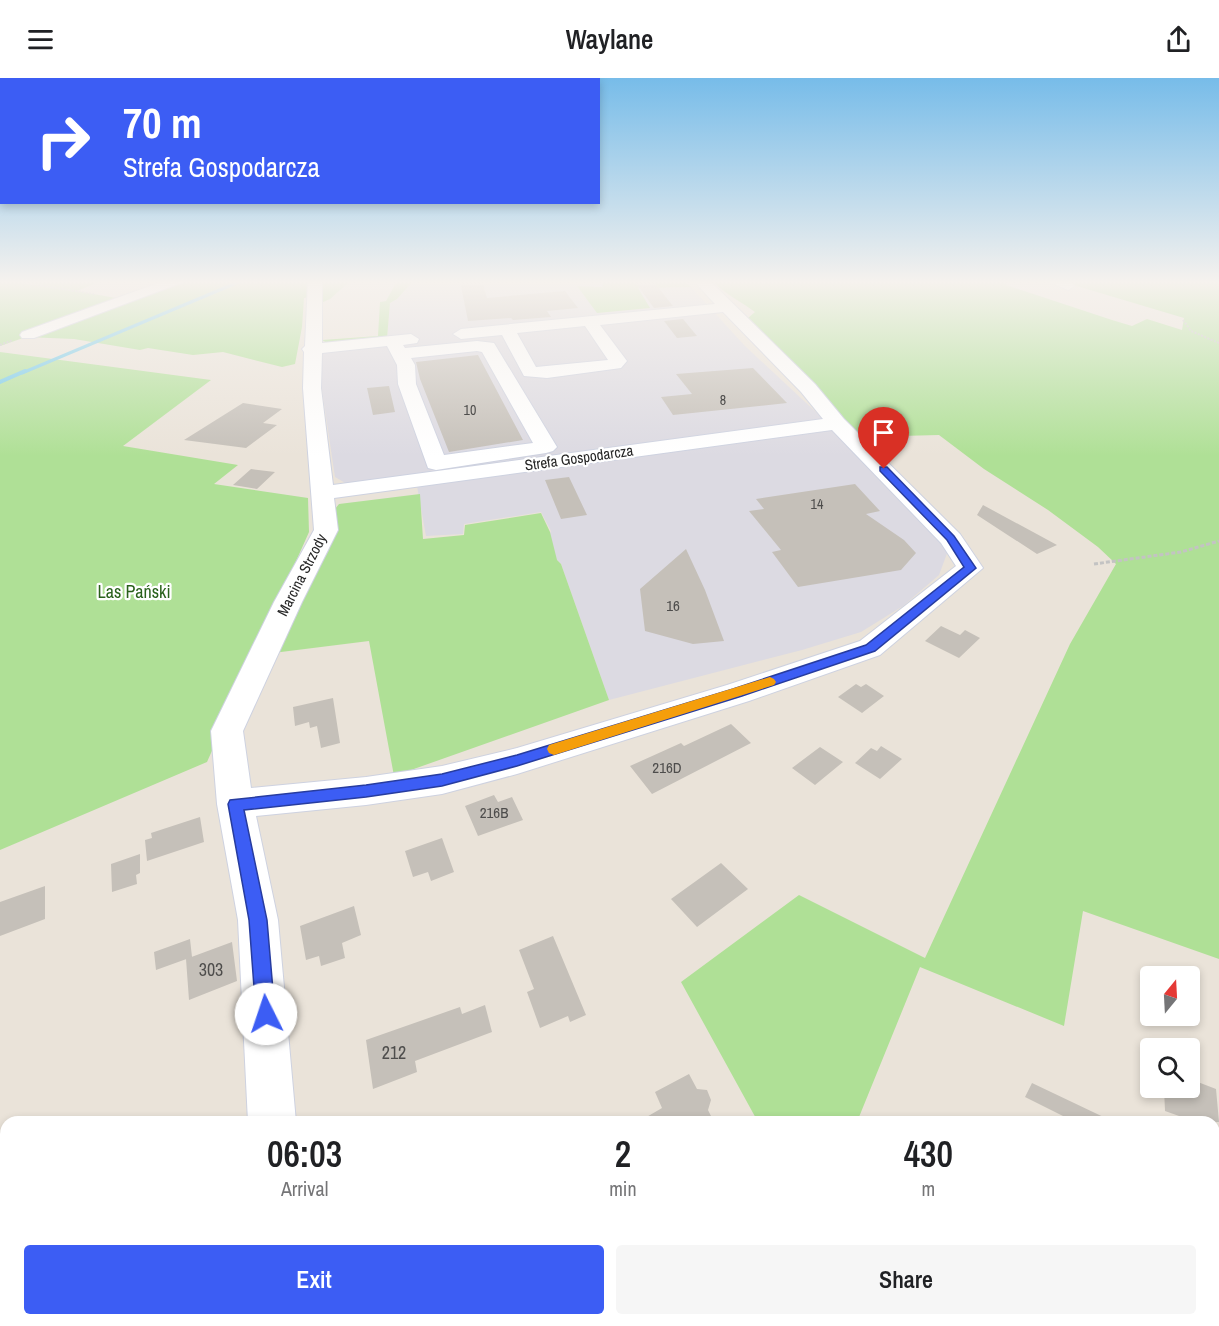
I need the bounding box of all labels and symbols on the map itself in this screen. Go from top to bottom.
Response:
house number: 8 [720,391,726,409]
house number: 10 [464,401,476,419]
pin [858,407,909,469]
street label: Strefa Gospodarcza [523,439,635,476]
house number: 14 [811,495,824,513]
street label: Marcina Strzody [272,529,332,619]
park label: Las Pański [97,579,171,604]
house number: 16 [666,595,680,616]
house number: 216D [652,757,682,778]
house number: 216B [480,802,508,823]
house number: 303 [199,957,223,982]
north arrow [1140,966,1200,1026]
position arrow [234,982,298,1046]
house number: 212 [382,1040,406,1065]

